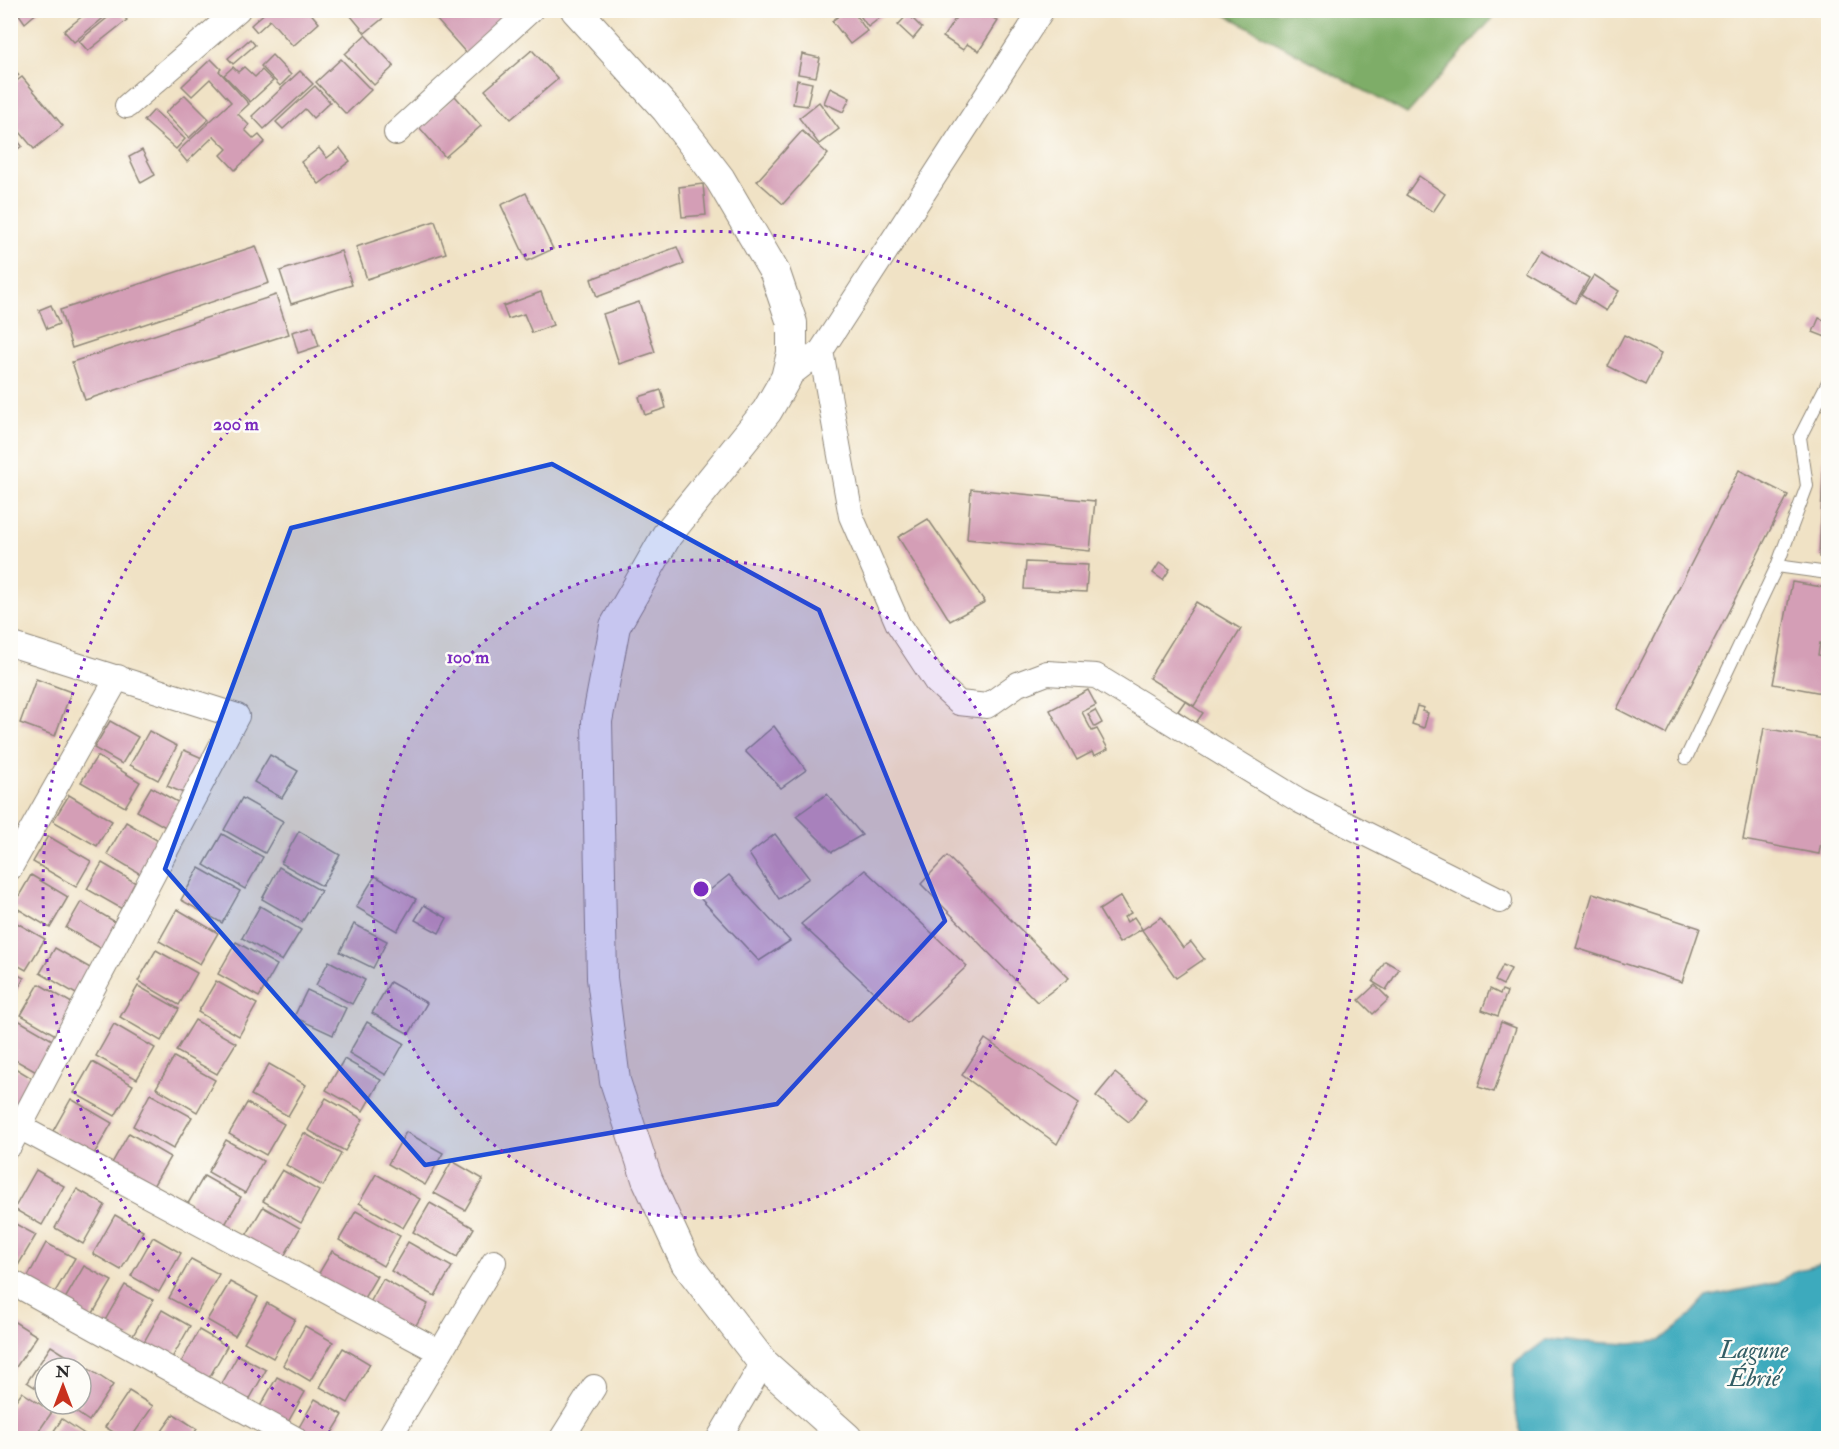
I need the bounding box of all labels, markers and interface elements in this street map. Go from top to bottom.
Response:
text: 200 m [213,413,260,436]
text: 100 m [447,646,490,669]
centre of rings [691,879,711,899]
water label: Lagune Ébrié [1719,1335,1789,1394]
north arrow [33,1356,93,1416]
text: N [55,1362,71,1382]

